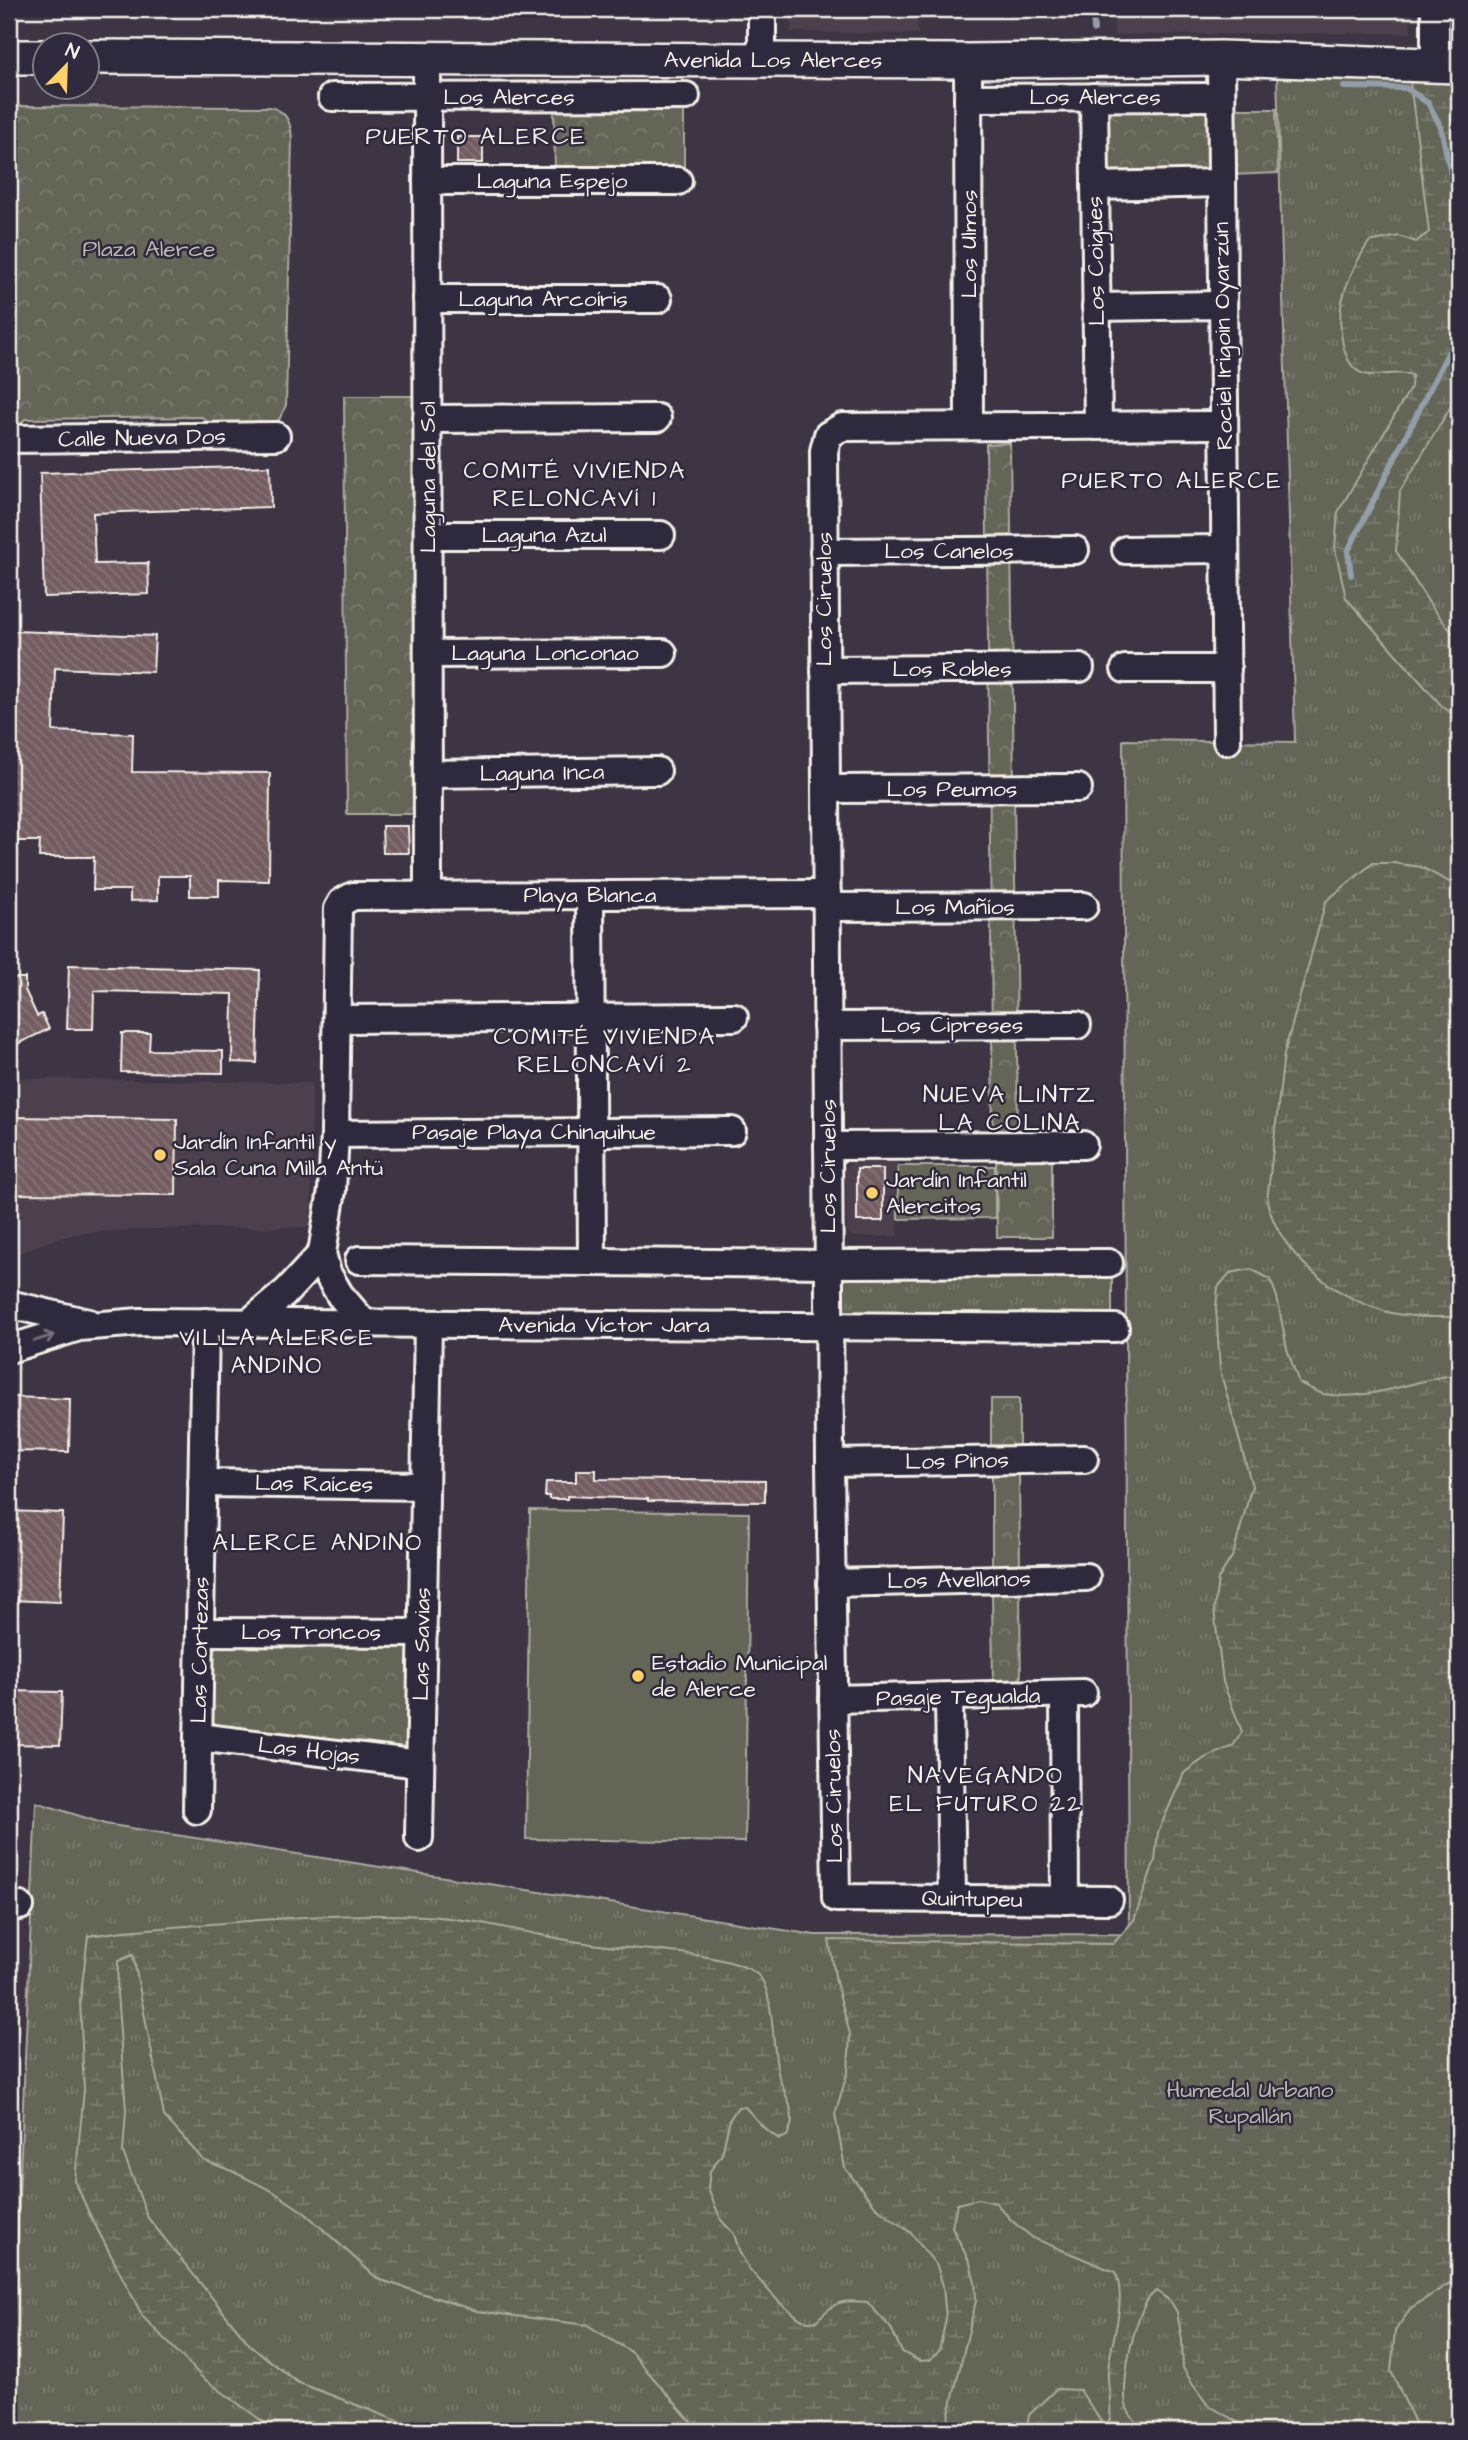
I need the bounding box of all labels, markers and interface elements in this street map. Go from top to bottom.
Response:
north arrow [32,32,102,102]
text: N [61,37,83,67]
street label: Avenida Los Alerces [664,44,882,76]
street label: Los Alerces [443,81,575,113]
street label: Los Alerces [1029,81,1161,113]
district label: PUERTO ALERCE [365,120,587,154]
street label: Laguna Espejo [476,165,628,198]
street label: Los Ulmos [953,190,985,298]
street label: Los Coigües [1079,196,1114,326]
street label: Rociel Irigoin Oyarzún [1205,222,1242,450]
park label: Plaza Alerce [83,233,215,265]
street label: Laguna Arcoíris [458,283,628,316]
street label: Laguna del Sol [412,401,445,553]
street label: Calle Nueva Dos [58,421,226,455]
district label: COMITÉ VIVIENDA RELONCAVÍ 1 [464,454,686,516]
district label: PUERTO ALERCE [1061,464,1283,498]
street label: Laguna Azul [482,519,607,552]
street label: Los Ciruelos [808,532,840,666]
street label: Los Canelos [884,535,1014,567]
street label: Laguna Lonconao [451,637,639,670]
street label: Los Robles [892,653,1012,685]
street label: Laguna Inca [479,756,605,791]
street label: Los Peumos [887,773,1017,805]
street label: Playa Blanca [524,879,657,912]
street label: Los Mañíos [895,891,1015,923]
street label: Los Cipreses [881,1009,1023,1041]
district label: COMITÉ VIVIENDA RELONCAVÍ 2 [494,1020,716,1082]
district label: NUEVA LINTZ LA COLINA [923,1078,1097,1140]
street label: Los Ciruelos [812,1099,844,1233]
street label: Pasaje Playa Chinquihue [412,1116,656,1149]
place label: Jardín Infantil y Sala Cuna Milla Antü [174,1126,383,1184]
marker: Jardín Infantil y Sala Cuna Milla Antü [152,1147,168,1163]
place label: Jardín Infantil Alercitos [886,1164,1027,1222]
marker: Jardín Infantil Alercitos [864,1185,880,1201]
street label: Avenida Víctor Jara [498,1309,710,1341]
district label: VILLA ALERCE ANDINO [179,1321,375,1383]
one-way arrow [33,1331,55,1344]
street label: Los Pinos [905,1444,1009,1478]
street label: Las Raíces [254,1467,374,1501]
district label: ALERCE ANDINO [213,1526,423,1560]
street label: Los Avellanos [887,1563,1031,1597]
street label: Las Cortezas [183,1576,217,1724]
street label: Las Savias [405,1587,439,1701]
street label: Los Troncos [241,1616,381,1648]
place label: Estadio Municipal de Alerce [652,1647,827,1705]
marker: Estadio Municipal de Alerce [630,1668,646,1684]
street label: Pasaje Tegualda [875,1680,1041,1715]
street label: Las Hojas [256,1729,362,1773]
street label: Los Ciruelos [817,1729,851,1863]
district label: NAVEGANDO EL FUTURO 22 [889,1759,1083,1821]
street label: Quintupeu [921,1882,1023,1916]
park label: Humedal Urbano Rupallán [1167,2074,1334,2132]

